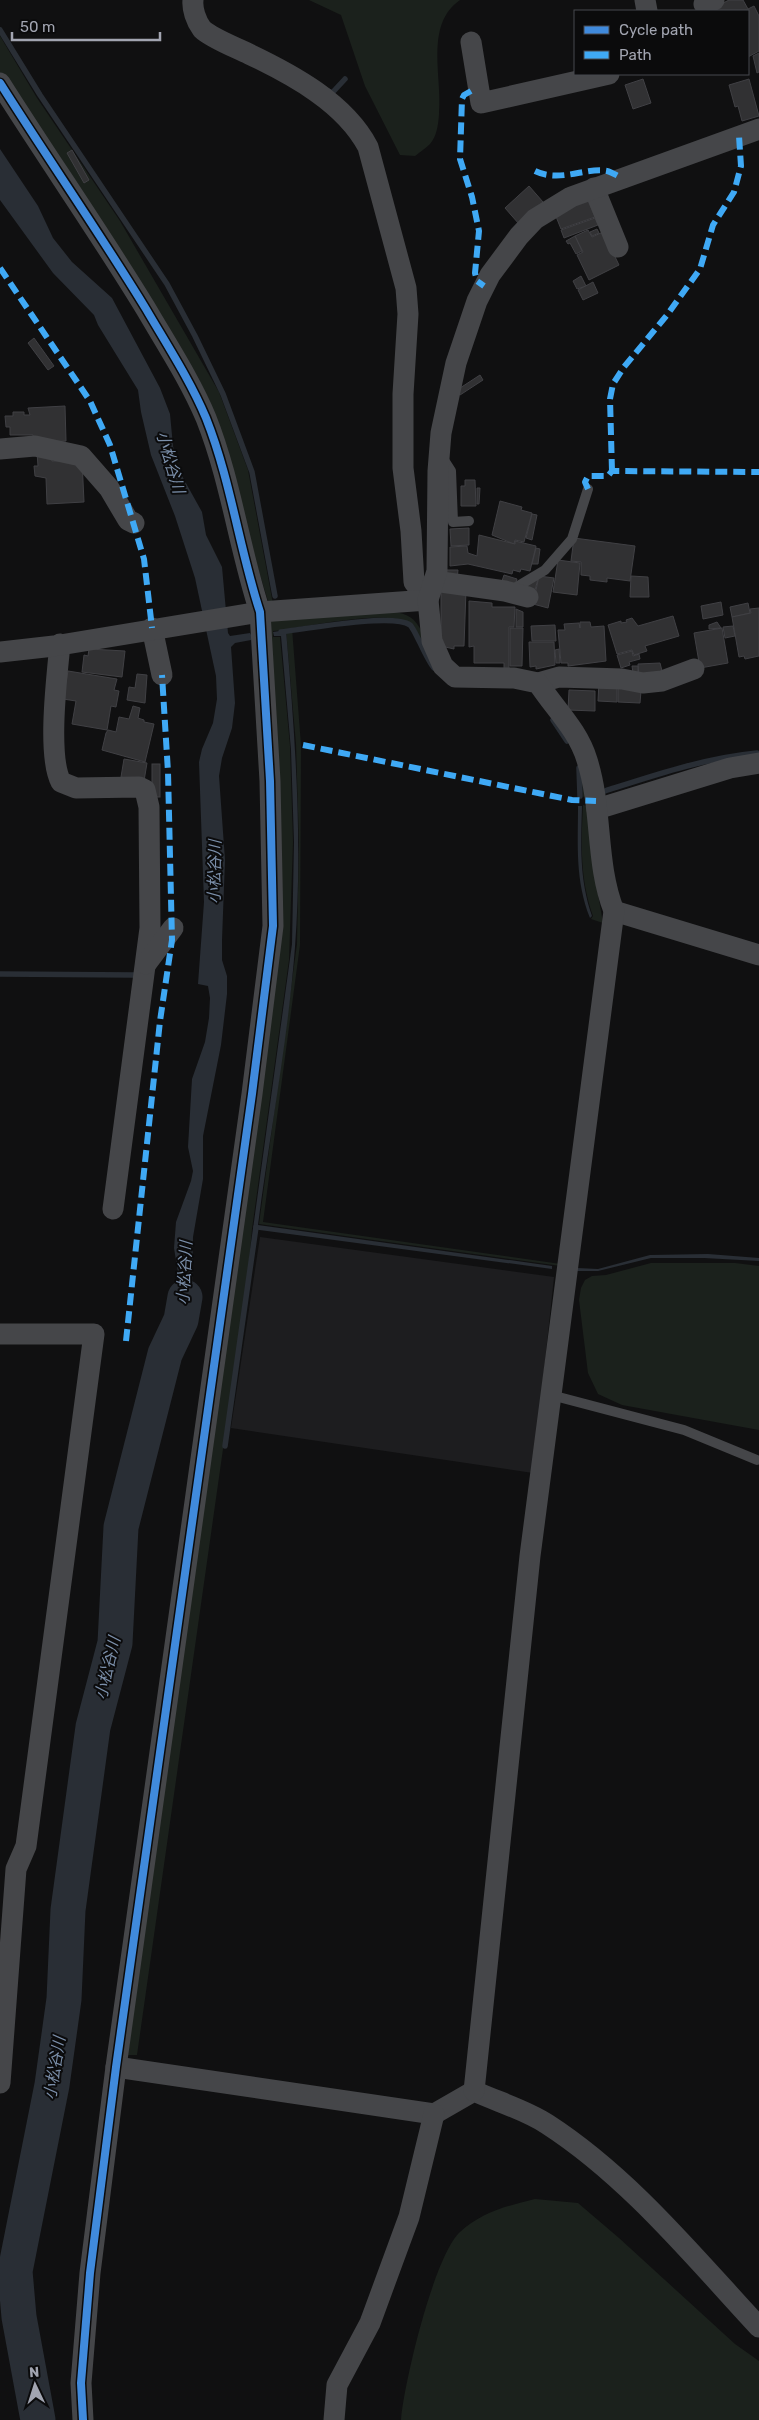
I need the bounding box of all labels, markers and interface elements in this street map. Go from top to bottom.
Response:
scale bar [12,10,160,42]
legend [574,10,749,75]
text: 50 m [20,18,55,36]
text: Cycle path [619,21,693,39]
text: Path [619,46,652,64]
water label: 小松谷川 [153,429,189,497]
water label: 小松谷川 [204,838,225,904]
water label: 小松谷川 [173,1239,196,1305]
water label: 小松谷川 [91,1633,124,1701]
water label: 小松谷川 [40,2033,69,2101]
north arrow [10,2360,60,2410]
text: N [29,2364,40,2381]

